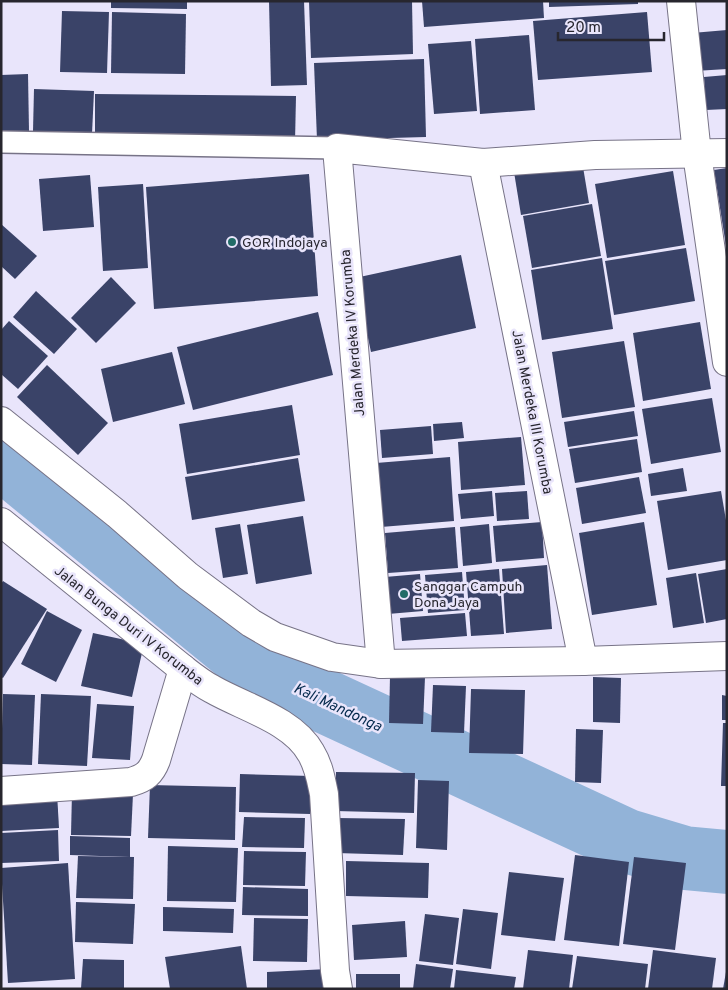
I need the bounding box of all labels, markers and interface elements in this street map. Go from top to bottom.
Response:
scale bar [558,10,664,42]
text: 20 m [566,19,601,38]
place label: GOR Indojaya [242,235,328,252]
marker: GOR Indojaya [226,236,238,248]
street label: Jalan Merdeka IV Korumba [338,249,369,417]
street label: Jalan Merdeka III Korumba [507,329,556,496]
street label: Jalan Bunga Duri IV Korumba [50,563,206,690]
place label: Sanggar Campuh Dona Jaya [414,579,522,612]
marker: Sanggar Campuh Dona Jaya [398,588,410,600]
water label: Kali Mandonga [290,680,385,737]

